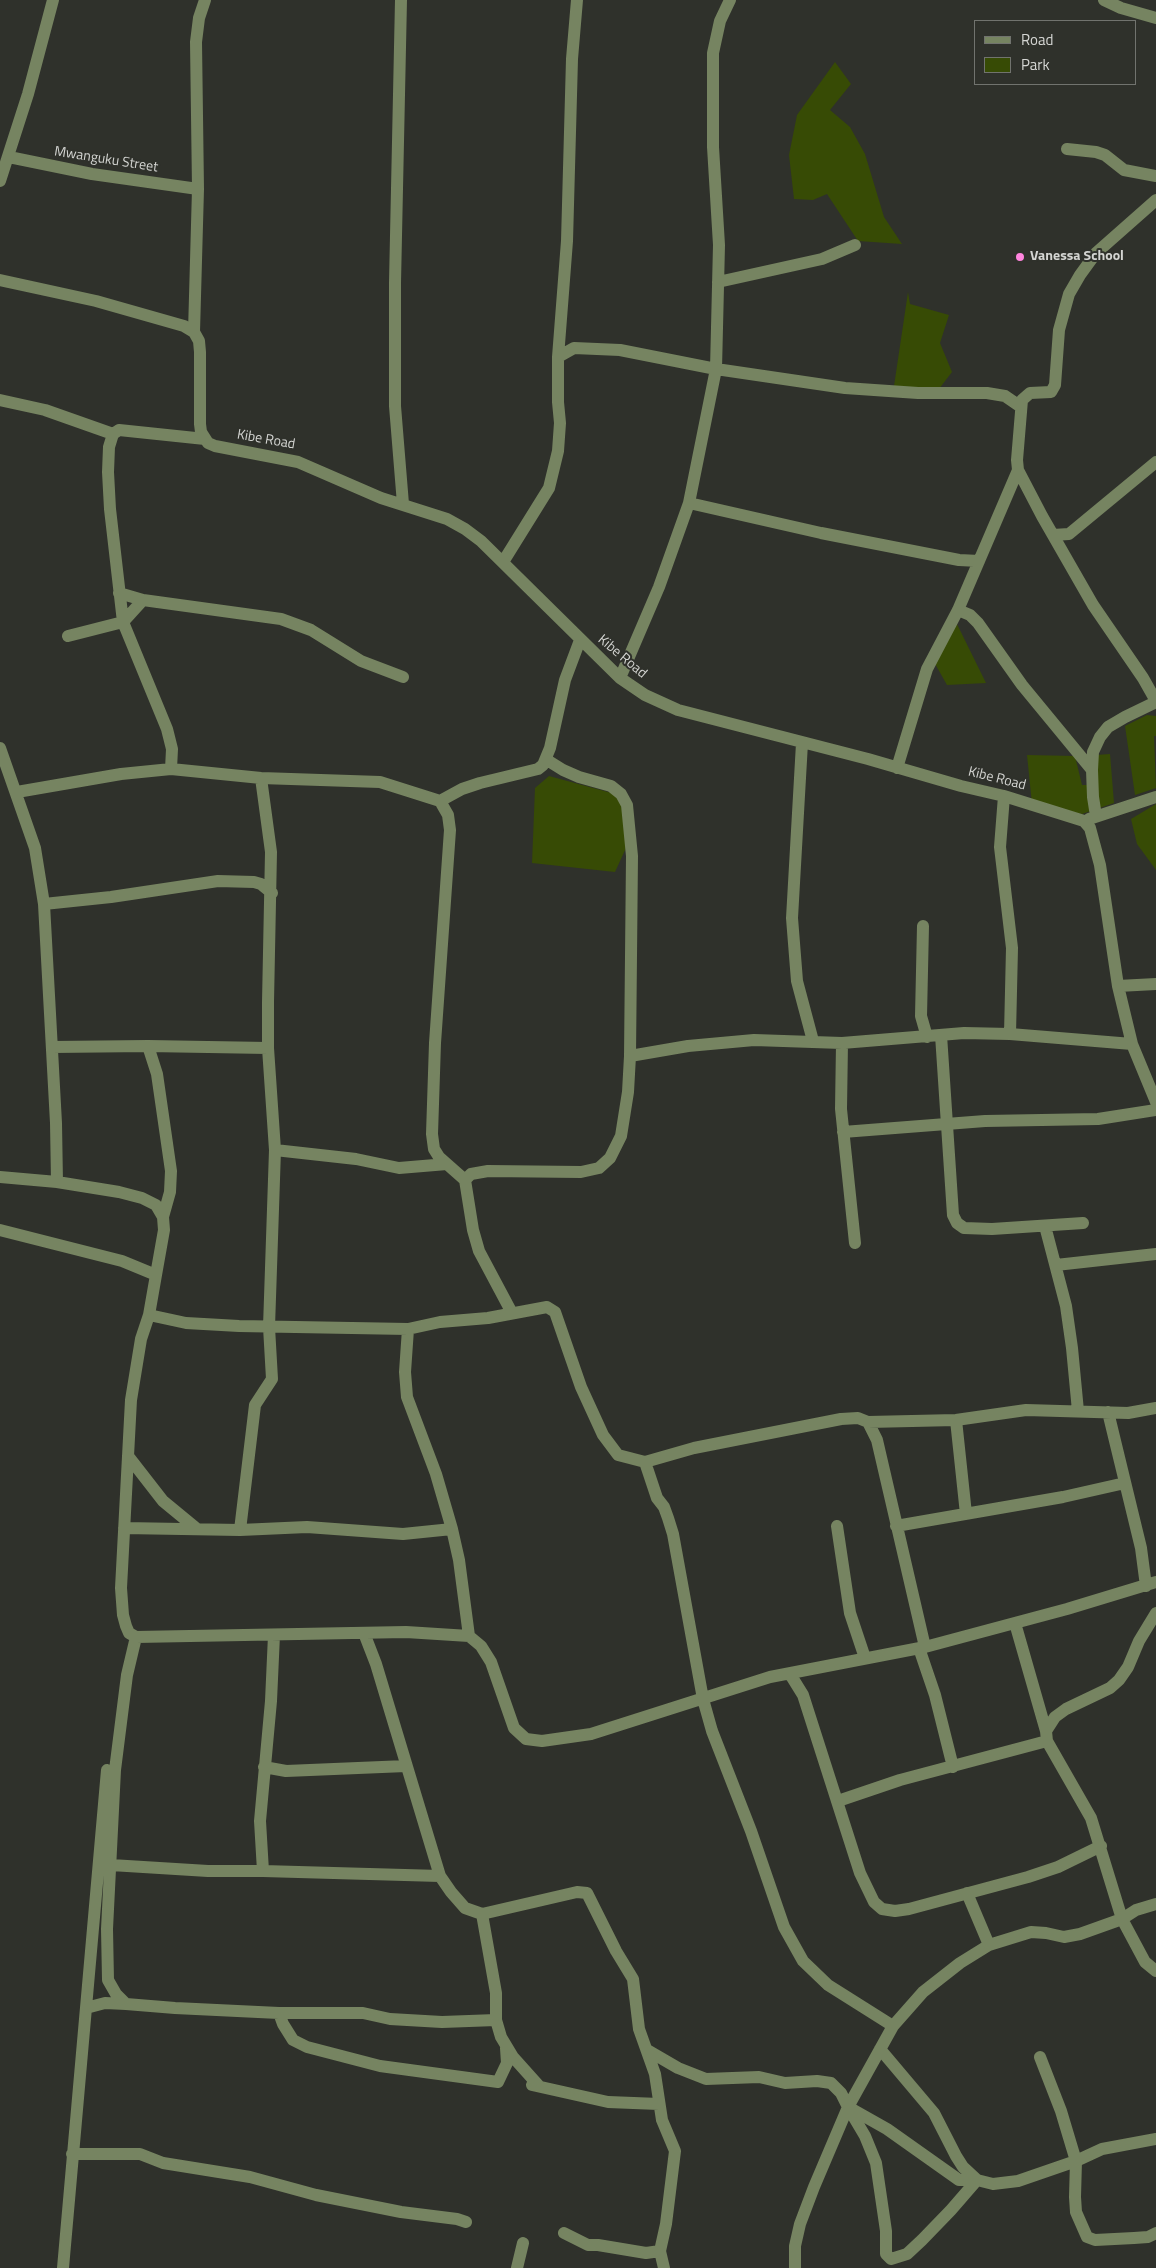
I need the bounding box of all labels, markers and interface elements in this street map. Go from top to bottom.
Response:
legend [974,20,1136,85]
text: Road [1021,28,1053,51]
text: Park [1021,53,1050,76]
street label: Mwanguku Street [53,144,159,176]
place label: Vanessa School [1030,249,1124,265]
marker: Vanessa School [1014,251,1026,263]
street label: Kibe Road [236,427,296,453]
street label: Kibe Road [594,632,650,682]
street label: Kibe Road [966,764,1028,794]

